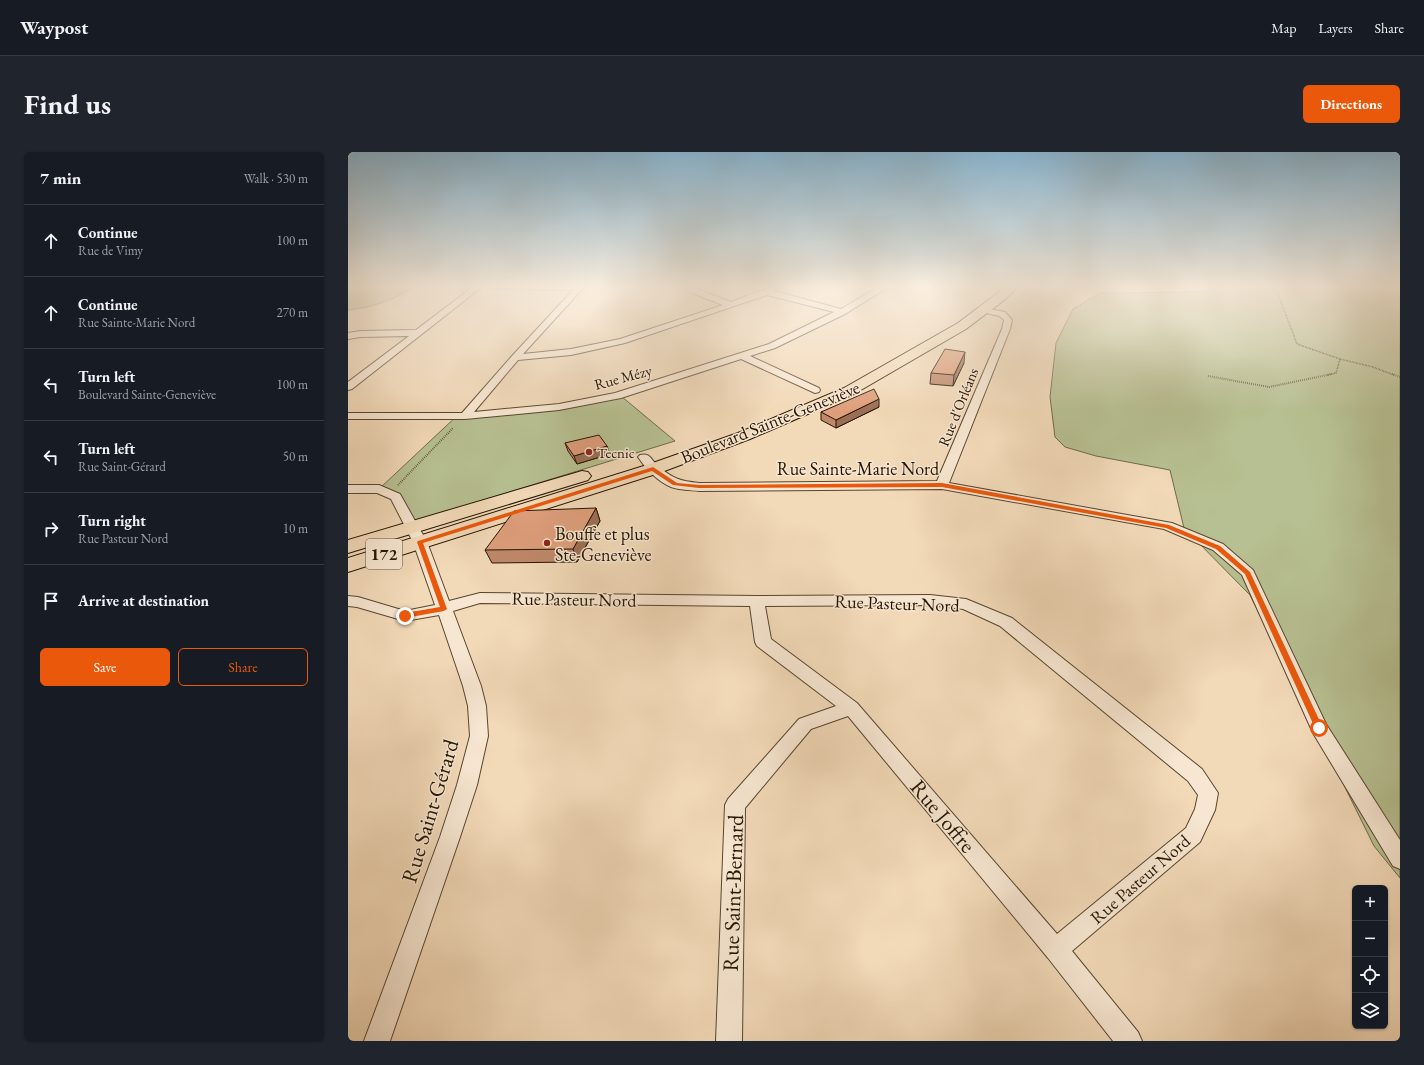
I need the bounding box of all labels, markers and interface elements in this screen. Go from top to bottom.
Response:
text: Waypost [20,15,88,40]
text: Map [1271,19,1296,37]
text: Layers [1318,19,1353,37]
text: Share [1375,19,1404,37]
button: Directions [1303,85,1400,123]
text: Find us [24,86,111,122]
text: 7 min [40,167,81,189]
text: Walk · 530 m [244,170,308,187]
text: Continue [78,223,138,242]
icon: ahead [40,230,62,252]
text: 100 m [277,232,308,249]
text: Rue de Vimy [78,242,143,259]
text: Continue [78,295,138,314]
icon: ahead [40,302,62,324]
text: 270 m [277,304,308,321]
text: Rue Sainte-Marie Nord [78,314,195,331]
street label: Rue Mézy [592,360,654,394]
street label: Rue d'Orléans [934,365,982,449]
text: Turn left [78,367,135,386]
icon: left [40,374,62,396]
text: 100 m [277,376,308,393]
street label: Boulevard Sainte-Geneviève [677,376,863,468]
text: Boulevard Sainte-Geneviève [78,386,216,403]
text: Turn left [78,439,135,458]
place label: Tecnic [597,443,635,462]
icon: left [40,446,62,468]
marker: Tecnic [584,447,594,457]
text: 50 m [283,448,308,465]
street label: Rue Sainte-Marie Nord [777,457,940,480]
text: Rue Saint-Gérard [78,458,166,475]
text: Turn right [78,511,146,530]
icon: right [40,518,62,540]
text: 10 m [283,520,308,537]
place label: Bouffe et plus Ste-Geneviève [555,522,651,566]
text: Rue Pasteur Nord [78,530,168,547]
marker: Bouffe et plus Ste-Geneviève [542,538,552,548]
road number: 172 [366,539,402,569]
street label: Rue Pasteur Nord [511,586,638,612]
street label: Rue Pasteur Nord [834,589,961,617]
icon: arrive [40,590,62,612]
text: Arrive at destination [78,591,209,610]
route end [396,607,414,625]
button: Save [40,648,170,686]
button: Share [178,648,308,686]
route start [1310,719,1328,737]
street label: Rue Saint-Gérard [394,735,466,886]
street label: Rue Joffre [904,773,982,859]
street label: Rue Saint-Bernard [716,813,750,972]
street label: Rue Pasteur Nord [1085,829,1195,929]
map controls [1352,885,1388,1029]
button: + [1352,885,1388,921]
button: − [1352,921,1388,957]
button: locate [1352,957,1388,993]
button: layers [1352,993,1388,1029]

